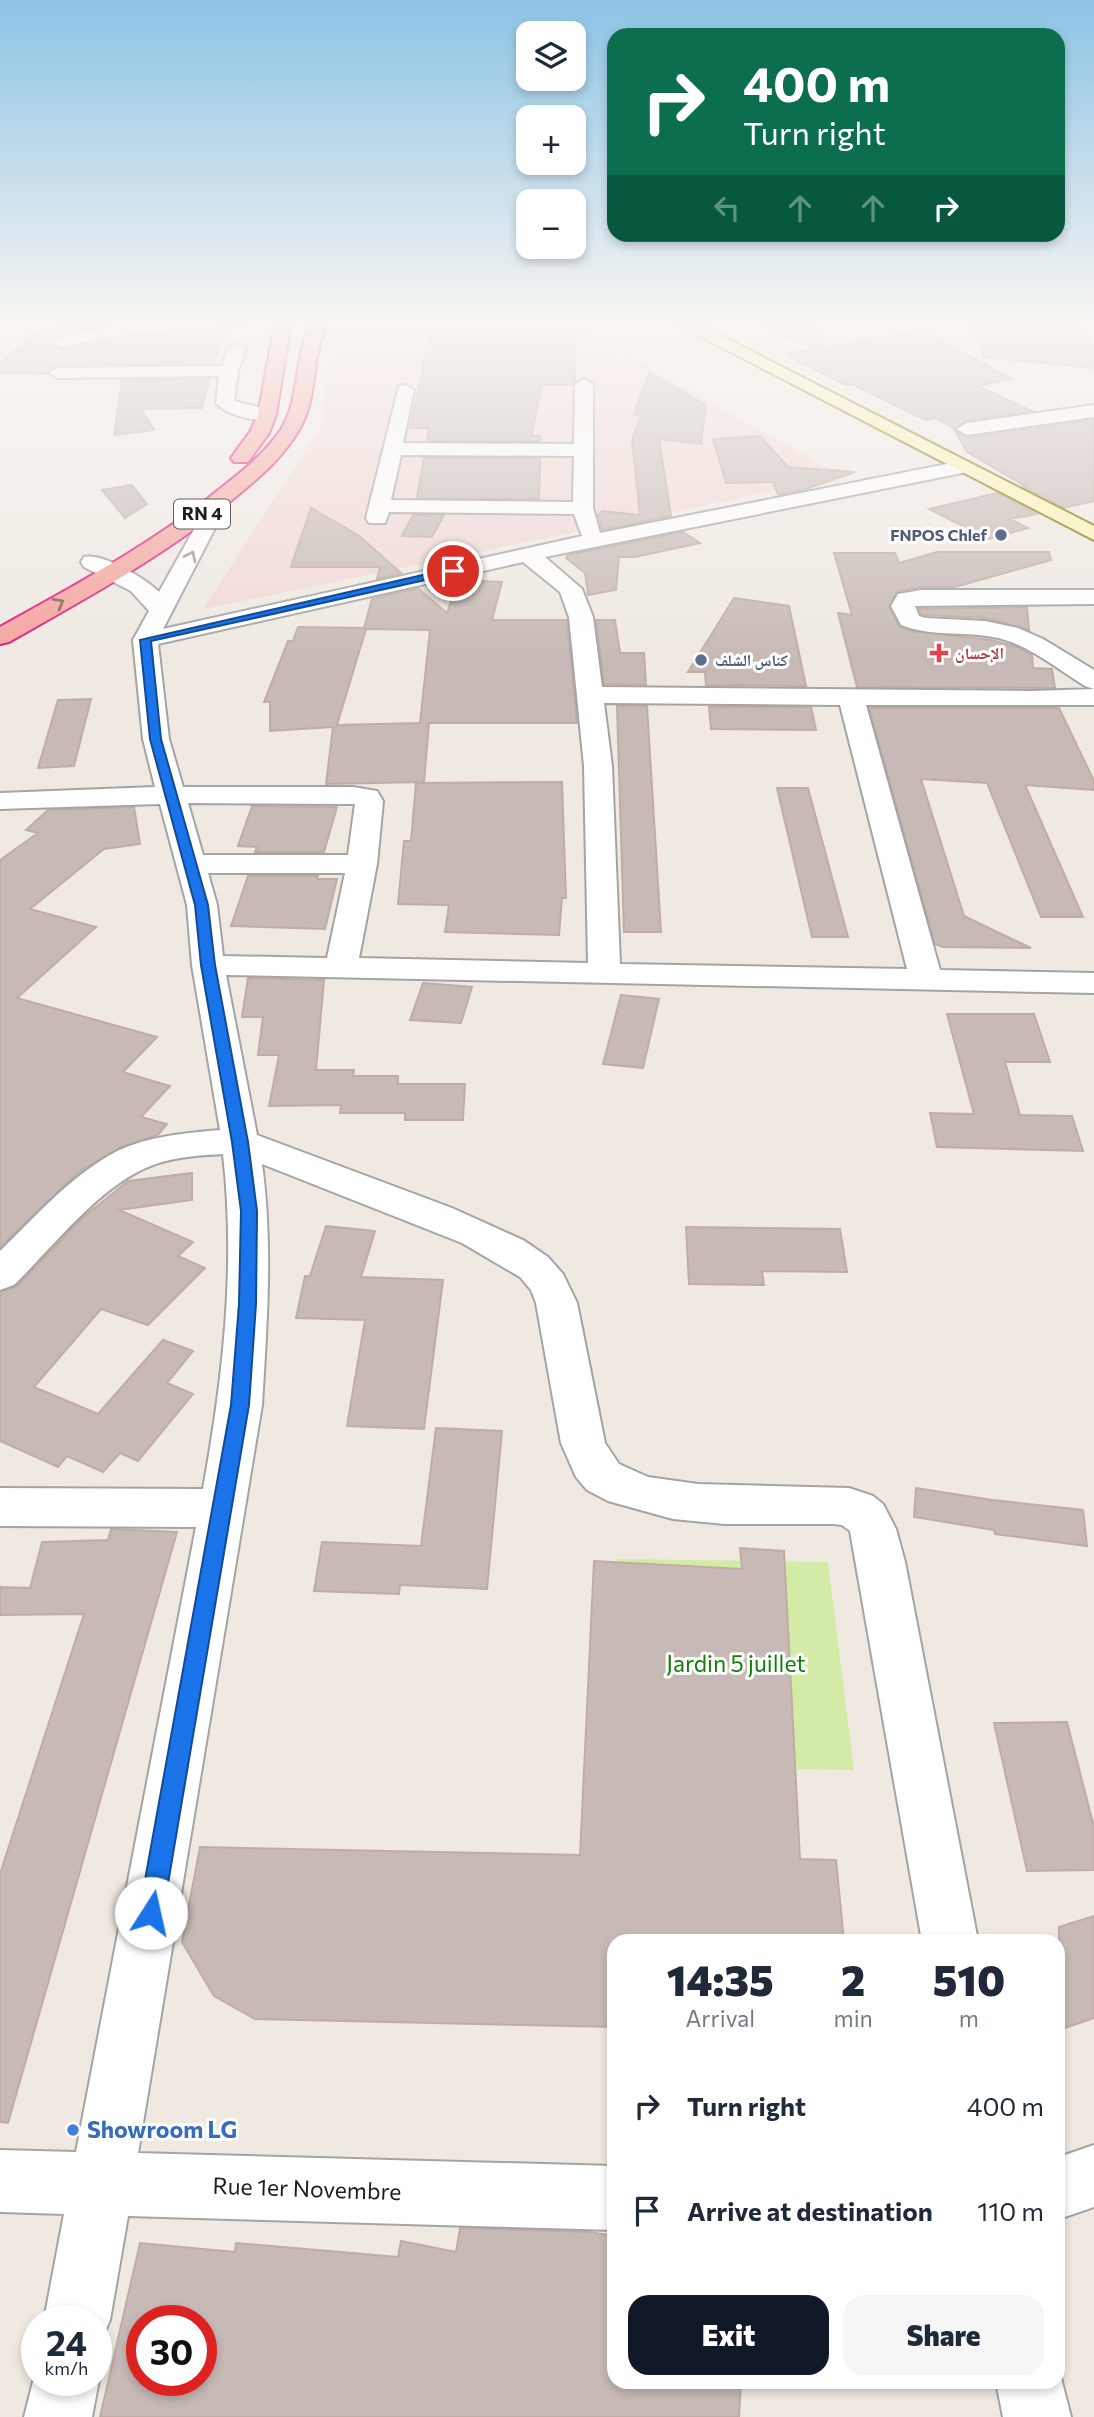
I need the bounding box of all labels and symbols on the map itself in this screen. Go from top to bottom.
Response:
road number: RN 4 [174,500,230,528]
place label: FNPOS Chlef [890,525,987,544]
marker: FNPOS Chlef [993,527,1009,543]
pin [423,541,483,601]
one-way arrow [183,551,197,563]
one-way arrow [52,598,65,611]
marker: الإحسان [929,643,949,663]
place label: الإحسان [955,643,1004,663]
place label: كناس الشلف [715,650,788,670]
marker: كناس الشلف [693,652,709,668]
park label: Jardin 5 juillet [666,1649,806,1677]
position arrow [114,1876,188,1950]
place label: Showroom LG [87,2115,237,2143]
marker: Showroom LG [65,2122,81,2138]
street label: Rue 1er Novembre [212,2171,402,2205]
speed limit sign: 30 [126,2305,217,2396]

